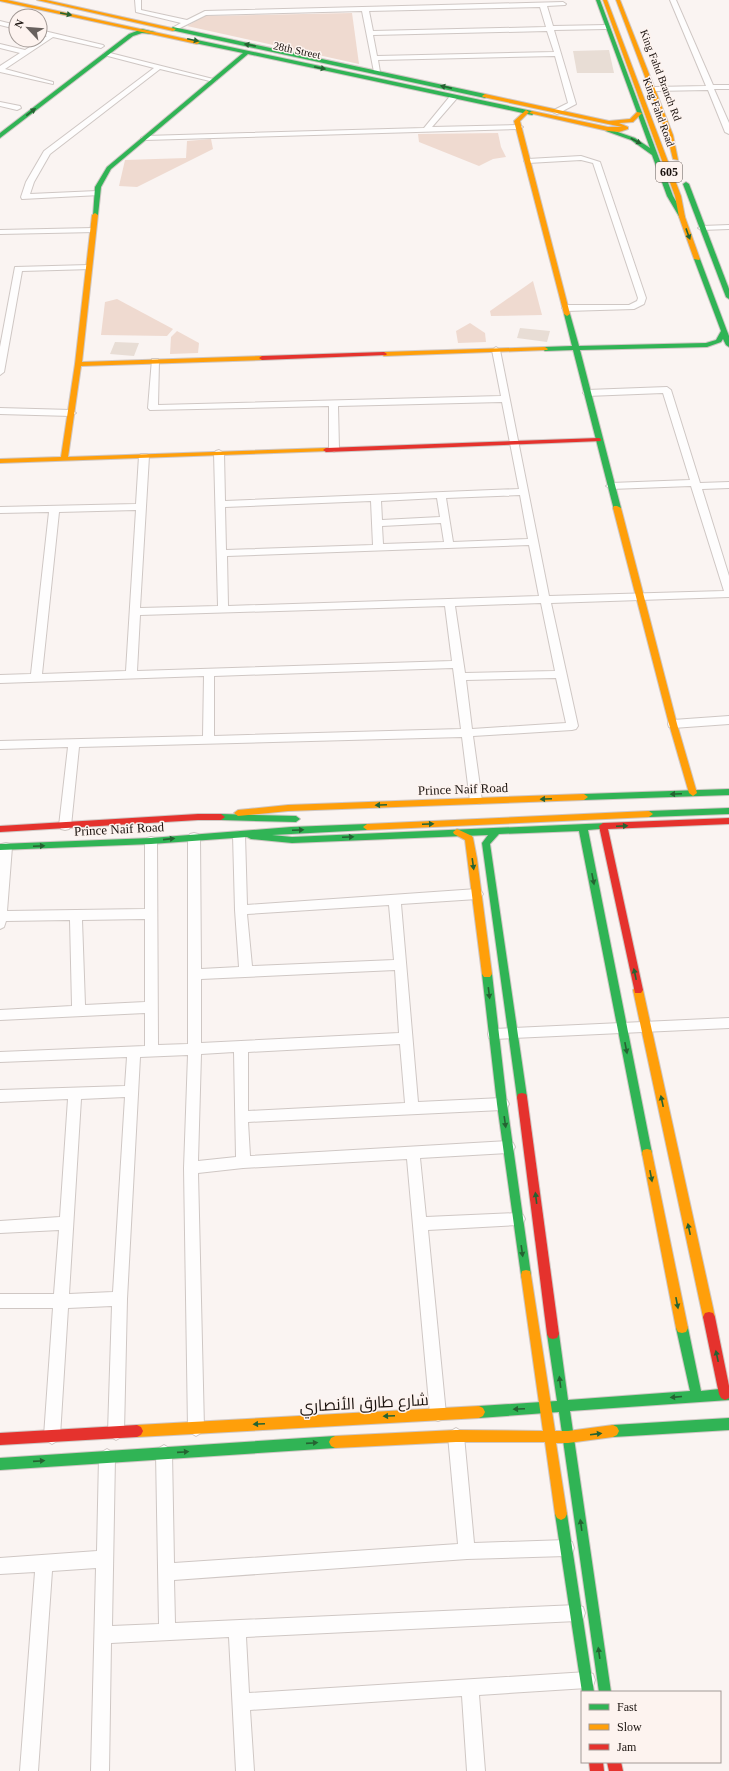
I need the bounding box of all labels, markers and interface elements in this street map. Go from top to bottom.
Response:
north arrow [8,8,48,48]
one-way arrow [60,11,72,17]
text: N [12,17,26,30]
street label: King Fahd Branch Rd [638,28,684,123]
one-way arrow [187,38,199,44]
street label: 28th Street [272,39,322,61]
one-way arrow [244,41,256,47]
one-way arrow [314,65,326,71]
street label: King Fahd Road [641,76,677,149]
one-way arrow [440,84,452,90]
one-way arrow [26,108,36,116]
one-way arrow [630,138,642,145]
road number: 605 [656,162,682,182]
one-way arrow [685,229,691,241]
street label: Prince Naif Road [418,780,509,798]
one-way arrow [669,791,682,797]
one-way arrow [539,796,552,802]
one-way arrow [374,802,387,808]
street label: Prince Naif Road [74,819,165,839]
one-way arrow [422,821,435,827]
one-way arrow [616,822,628,829]
one-way arrow [292,826,304,833]
one-way arrow [342,834,354,841]
one-way arrow [163,836,175,843]
one-way arrow [33,843,46,849]
one-way arrow [470,858,476,870]
one-way arrow [591,873,597,885]
one-way arrow [631,968,637,980]
one-way arrow [486,987,492,999]
one-way arrow [623,1042,629,1054]
one-way arrow [659,1095,665,1108]
one-way arrow [502,1116,508,1128]
one-way arrow [649,1169,655,1182]
one-way arrow [533,1192,539,1204]
one-way arrow [686,1222,692,1235]
one-way arrow [519,1245,525,1257]
one-way arrow [674,1297,680,1309]
one-way arrow [713,1349,719,1362]
one-way arrow [557,1376,563,1388]
street label: شارع طارق الأنصاري [299,1391,429,1420]
one-way arrow [670,1394,682,1400]
one-way arrow [513,1405,525,1412]
one-way arrow [383,1413,395,1420]
one-way arrow [252,1421,265,1427]
one-way arrow [590,1431,602,1437]
one-way arrow [306,1440,318,1447]
one-way arrow [177,1448,189,1455]
one-way arrow [33,1458,45,1465]
one-way arrow [578,1519,584,1531]
one-way arrow [596,1647,602,1659]
legend [581,1691,721,1763]
text: Fast [617,1700,638,1714]
text: Slow [617,1720,642,1734]
text: Jam [617,1740,637,1754]

